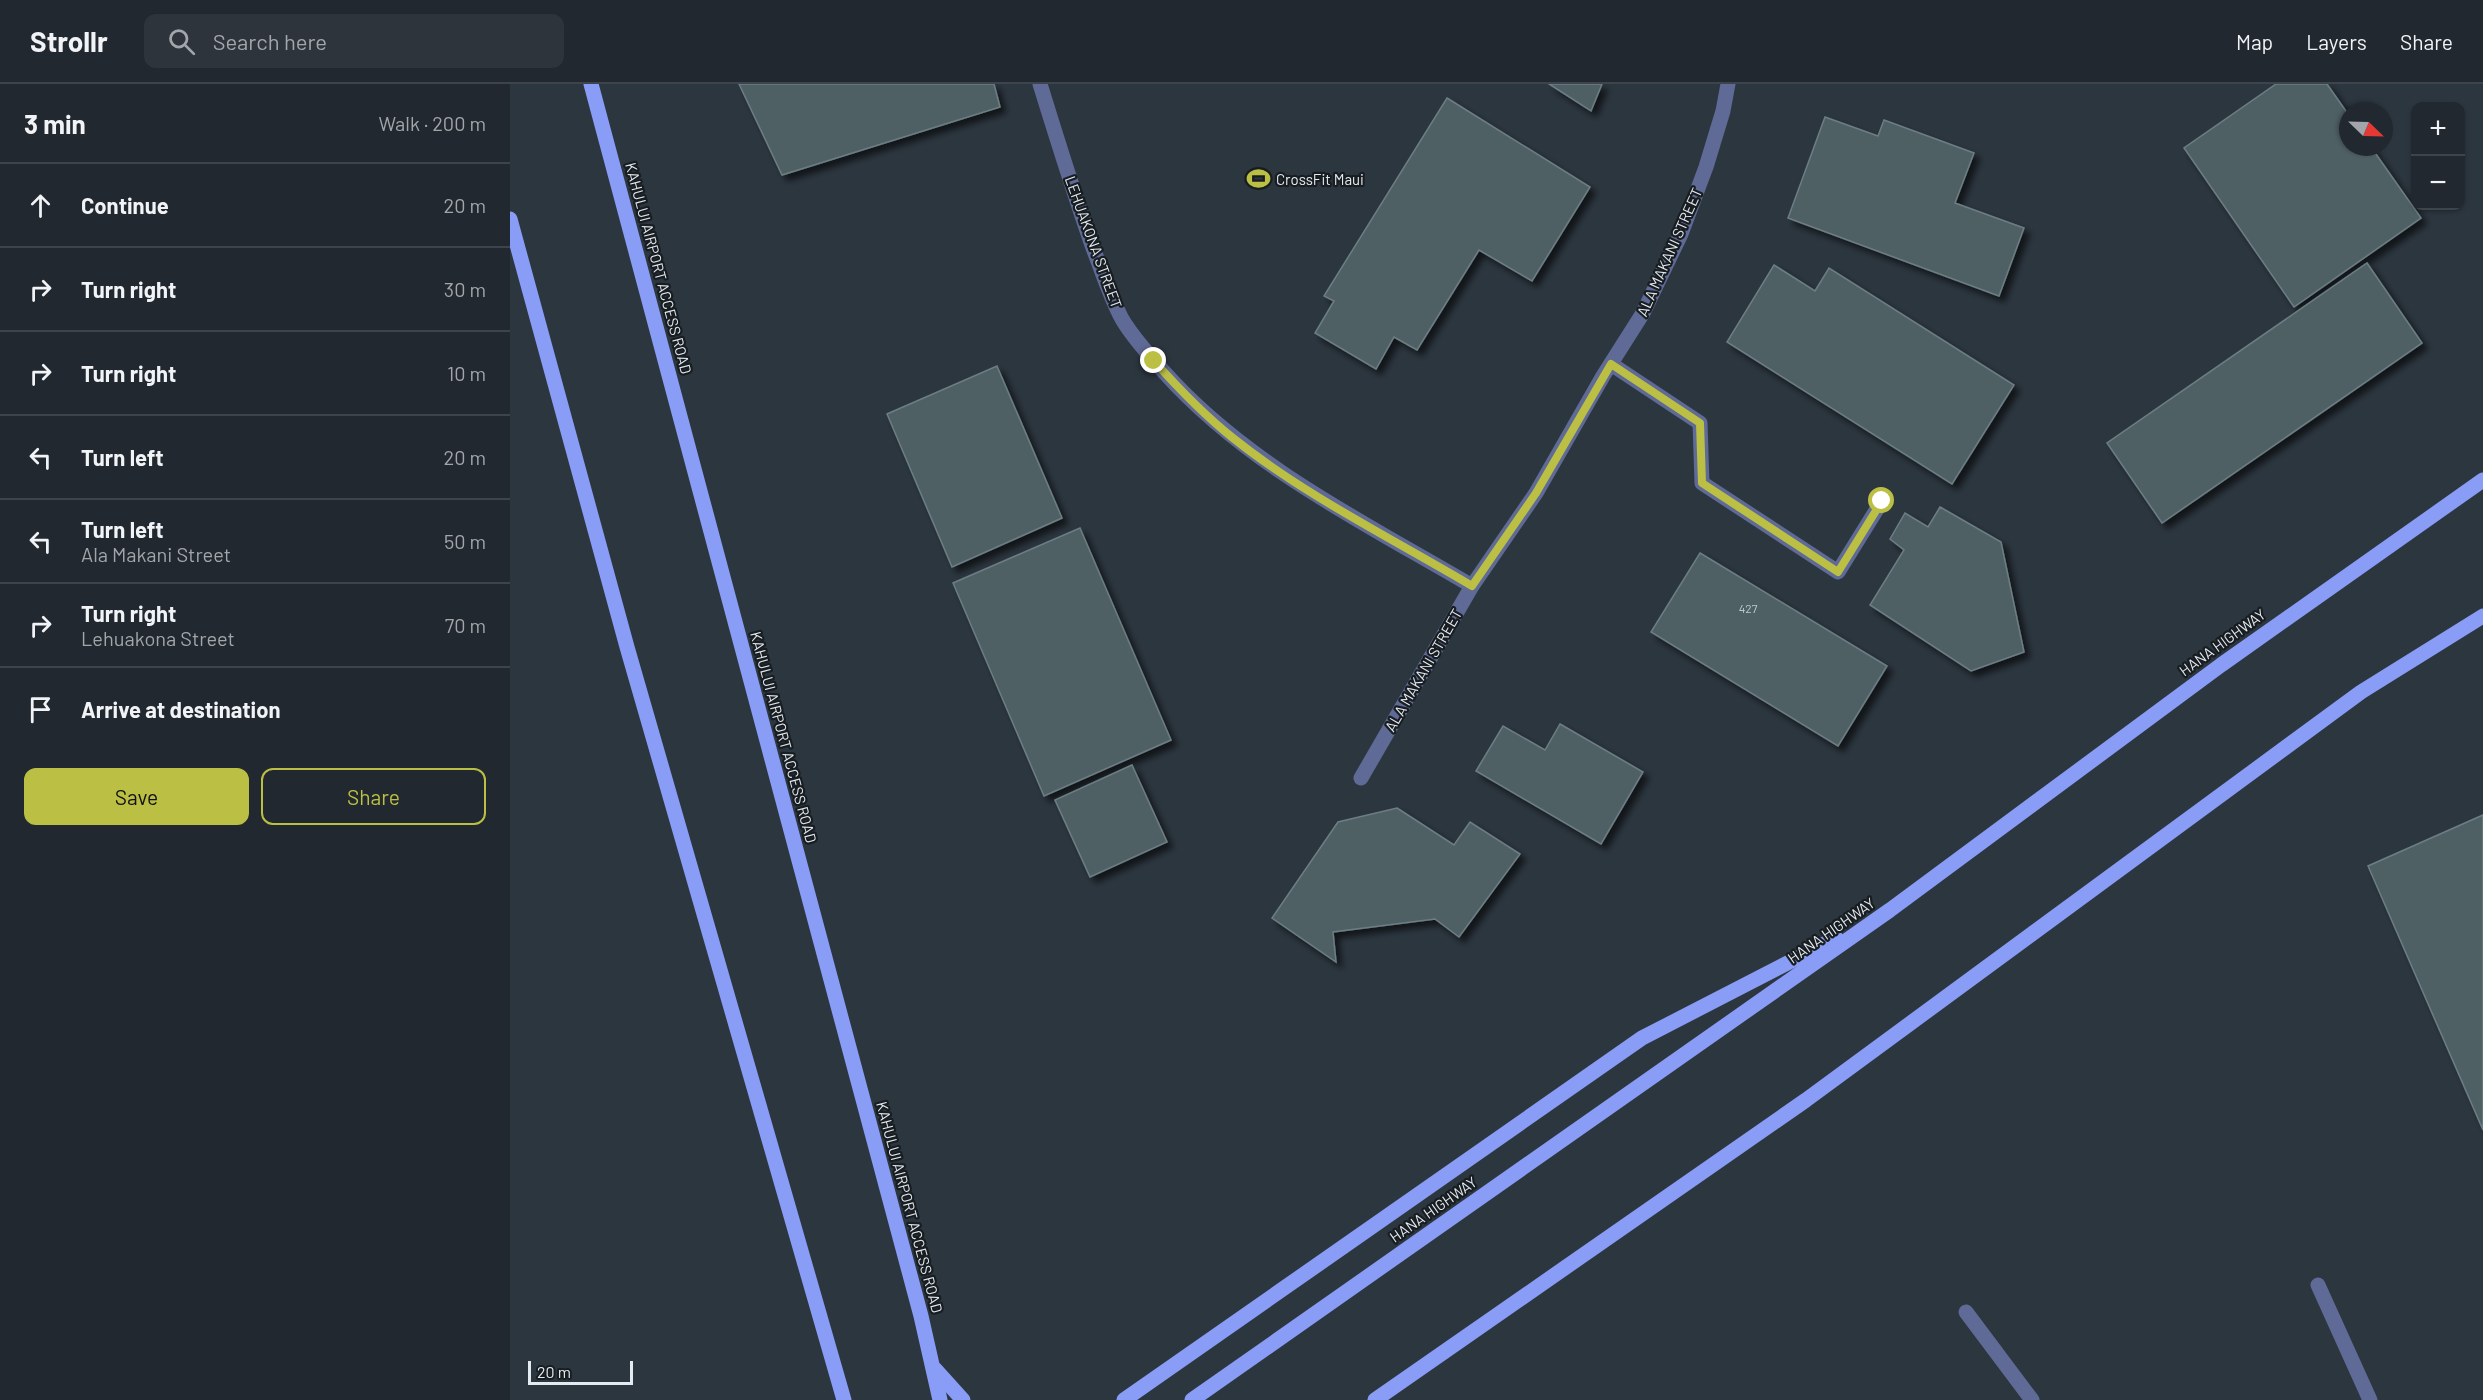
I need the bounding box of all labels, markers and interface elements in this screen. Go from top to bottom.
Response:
search box [144,14,564,68]
text: Strollr [30,24,108,58]
icon: search [165,25,198,58]
text: Search here [213,28,327,54]
text: Map [2236,29,2273,54]
text: Layers [2306,29,2367,54]
text: Share [2400,29,2453,54]
north arrow [2339,102,2393,156]
map controls [2411,102,2465,210]
button: + [2411,102,2465,156]
text: 3 min [24,108,86,139]
text: Walk · 200 m [378,111,486,135]
button: − [2411,156,2465,210]
street label: KAHULUI AIRPORT ACCESS ROAD [622,160,696,376]
sports icon: CrossFit Maui [1245,166,1271,192]
place label: CrossFit Maui [1276,170,1364,188]
street label: LEHUAKONA STREET [1062,173,1126,311]
street label: ALA MAKANI STREET [1633,185,1705,319]
icon: ahead [24,189,57,222]
text: Continue [81,192,169,218]
text: 20 m [443,193,486,217]
icon: right [24,273,57,306]
text: Turn right [81,276,176,302]
text: 30 m [444,277,486,301]
route end [1140,347,1166,373]
icon: right [24,357,57,390]
text: Turn right [81,360,176,386]
text: 10 m [447,361,486,385]
icon: left [24,441,57,474]
text: Turn left [81,444,164,470]
text: 20 m [443,445,486,469]
route start [1868,487,1894,513]
text: Turn left [81,516,164,542]
icon: left [24,525,57,558]
text: 50 m [444,529,486,553]
text: Ala Makani Street [81,542,231,566]
text: Turn right [81,600,176,626]
house number: 427 [1739,601,1758,615]
street label: ALA MAKANI STREET [1381,605,1465,735]
street label: HANA HIGHWAY [2175,605,2269,679]
icon: right [24,609,57,642]
text: 70 m [445,613,486,637]
text: Lehuakona Street [81,626,235,650]
street label: KAHULUI AIRPORT ACCESS ROAD [747,629,821,845]
icon: arrive [24,693,57,726]
text: Arrive at destination [81,696,280,722]
button: Save [24,768,249,825]
button: Share [261,768,486,825]
street label: HANA HIGHWAY [1784,893,1878,967]
street label: KAHULUI AIRPORT ACCESS ROAD [873,1099,947,1315]
street label: HANA HIGHWAY [1386,1172,1480,1246]
scale bar [528,1358,633,1386]
text: 20 m [537,1362,571,1381]

